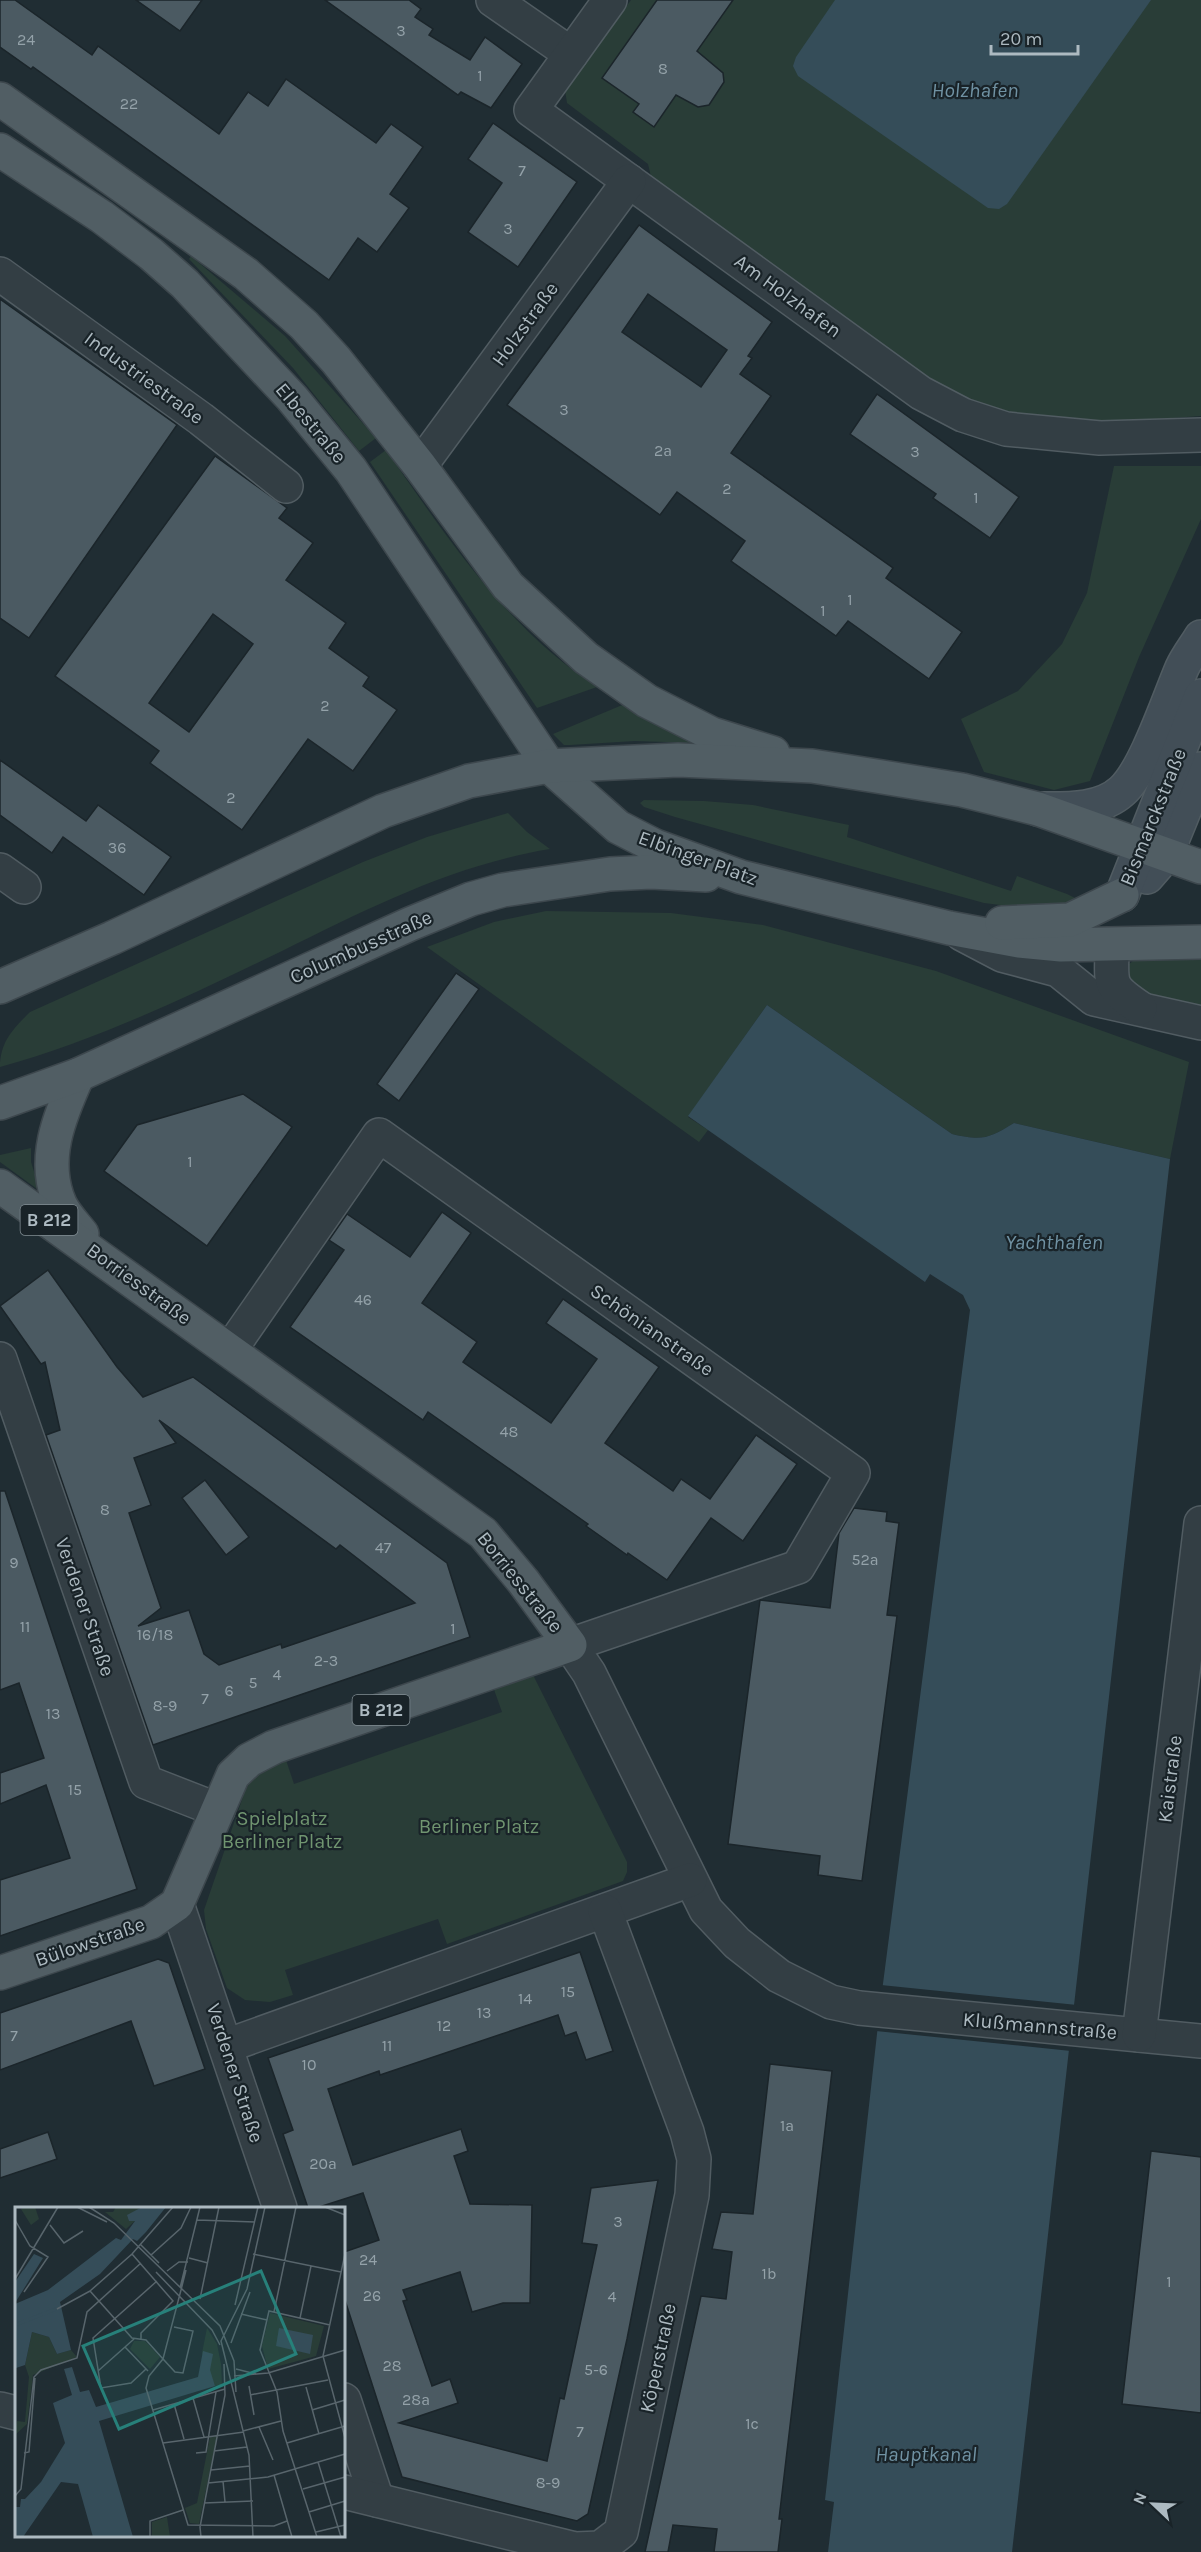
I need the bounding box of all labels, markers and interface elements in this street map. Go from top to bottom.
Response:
scale bar [991,18,1078,56]
house number: 3 [396,21,406,40]
text: 20 m [1000,28,1042,50]
house number: 24 [17,30,35,49]
house number: 8 [658,59,668,78]
house number: 1 [477,66,483,85]
water label: Holzhafen [932,78,1018,102]
house number: 22 [120,94,138,113]
house number: 7 [518,161,526,180]
house number: 3 [503,219,513,238]
street label: Am Holzhafen [730,249,846,343]
street label: Holzstraße [487,278,563,370]
street label: Industriestraße [80,327,208,429]
street label: Elbestraße [271,378,351,468]
house number: 3 [559,400,569,419]
house number: 2a [654,441,672,460]
house number: 3 [910,442,920,461]
house number: 2 [722,479,732,498]
house number: 1 [973,488,979,507]
house number: 1 [847,590,853,609]
house number: 1 [820,601,826,620]
house number: 2 [320,696,330,715]
street label: Bismarckstraße [1115,745,1191,889]
house number: 2 [226,788,236,807]
street label: Elbinger Platz [635,826,761,890]
house number: 36 [108,838,126,857]
street label: Columbusstraße [286,905,436,989]
house number: 1 [187,1152,193,1171]
road number: B 212 [20,1205,78,1235]
water label: Yachthafen [1005,1230,1103,1254]
street label: Borriesstraße [82,1238,196,1330]
street label: Schönianstraße [586,1279,718,1381]
house number: 46 [354,1290,372,1309]
house number: 48 [500,1422,518,1441]
house number: 8 [100,1500,110,1519]
street label: Borriesstraße [472,1527,568,1637]
street label: Verdener Straße [51,1535,119,1679]
house number: 47 [375,1538,392,1557]
house number: 52a [851,1550,879,1569]
house number: 9 [9,1553,19,1572]
house number: 11 [20,1617,30,1636]
house number: 1 [450,1619,456,1638]
house number: 16/18 [137,1625,173,1644]
house number: 2-3 [314,1651,338,1670]
house number: 4 [273,1665,282,1684]
house number: 5 [248,1673,258,1692]
house number: 6 [224,1681,234,1700]
house number: 7 [201,1689,209,1708]
road number: B 212 [352,1695,410,1725]
house number: 8-9 [153,1696,177,1715]
house number: 13 [46,1704,60,1723]
street label: Kaistraße [1153,1734,1187,1824]
house number: 15 [68,1780,82,1799]
park label: Spielplatz Berliner Platz [222,1807,342,1853]
park label: Berliner Platz [419,1815,539,1838]
street label: Bülowstraße [32,1913,148,1971]
house number: 15 [561,1982,575,2001]
house number: 14 [518,1989,532,2008]
street label: Verdener Straße [202,2001,268,2145]
house number: 13 [477,2003,491,2022]
street label: Klußmannstraße [962,2008,1118,2044]
house number: 12 [437,2016,451,2035]
house number: 7 [10,2026,18,2045]
house number: 11 [382,2036,392,2055]
house number: 10 [302,2055,316,2074]
house number: 1a [780,2116,794,2135]
house number: 20a [309,2154,337,2173]
inset map [15,2207,345,2537]
house number: 3 [613,2212,623,2231]
house number: 24 [359,2250,377,2269]
house number: 1b [762,2264,776,2283]
house number: 1 [1166,2272,1172,2291]
house number: 26 [363,2286,381,2305]
house number: 4 [608,2287,617,2306]
street label: Köperstraße [635,2301,681,2415]
house number: 28 [382,2356,402,2375]
house number: 5-6 [584,2360,608,2379]
house number: 28a [402,2390,430,2409]
house number: 1c [745,2414,759,2433]
house number: 7 [576,2422,584,2441]
water label: Hauptkanal [875,2442,977,2466]
house number: 8-9 [536,2473,560,2492]
north arrow [1123,2474,1183,2534]
text: N [1129,2489,1151,2507]

